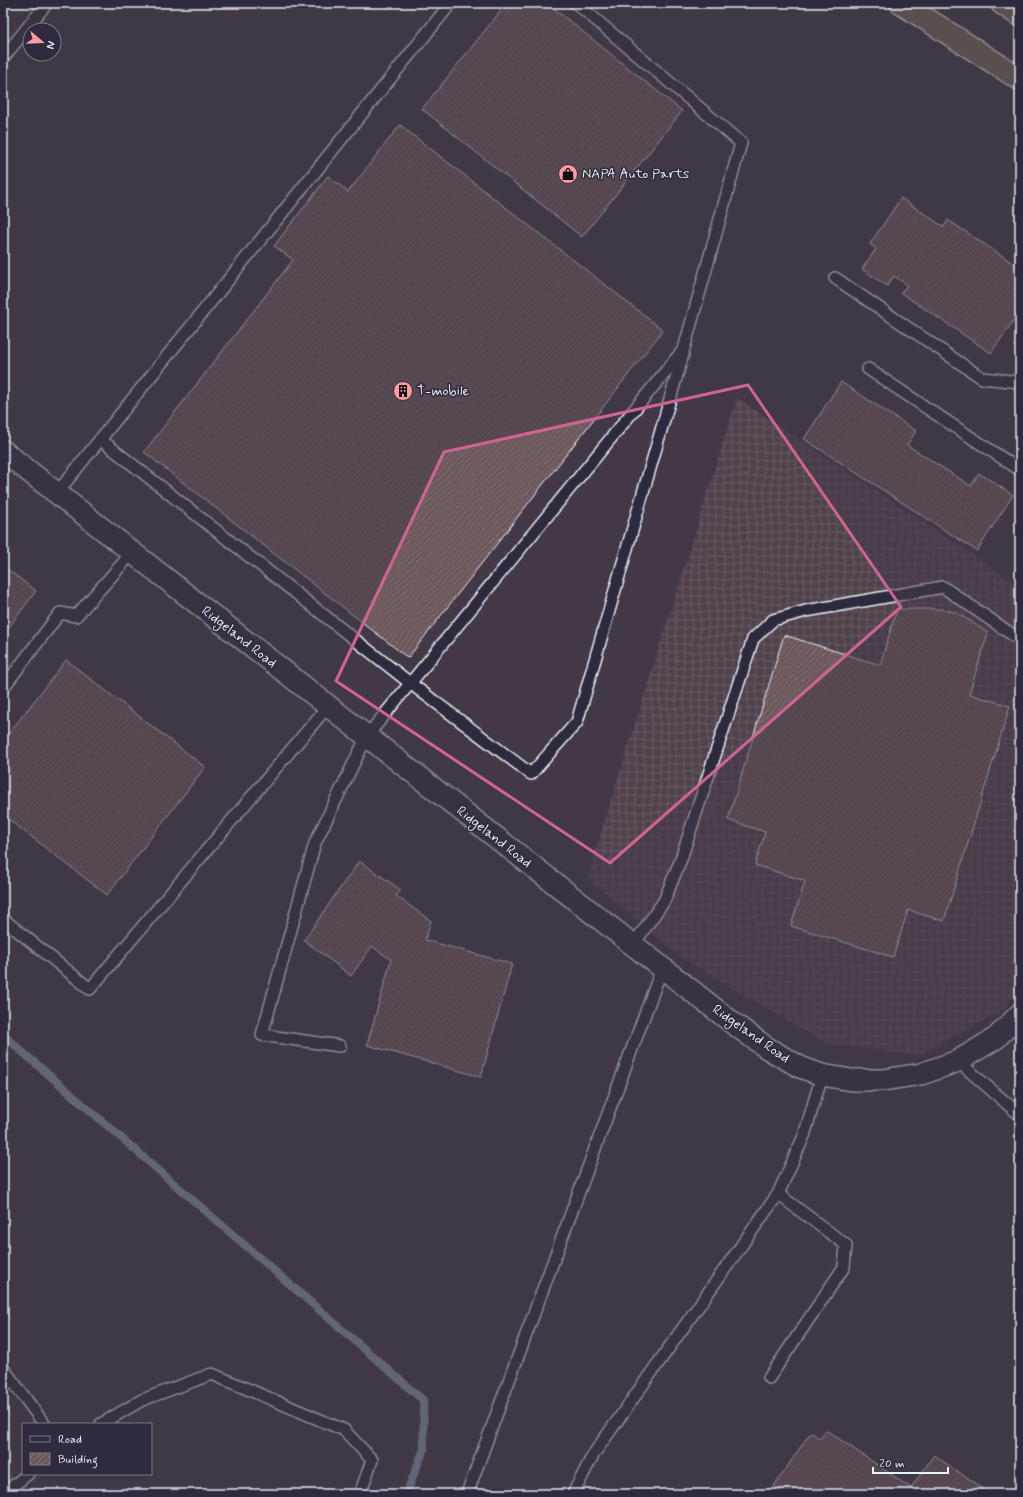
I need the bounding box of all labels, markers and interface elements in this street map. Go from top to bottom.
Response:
north arrow [22,22,62,62]
text: N [43,39,58,51]
shop icon: NAPA Auto Parts [557,163,579,185]
place label: NAPA Auto Parts [582,165,689,183]
building icon: T-mobile [392,380,414,402]
place label: T-mobile [417,382,470,400]
street label: Ridgeland Road [197,602,280,673]
street label: Ridgeland Road [452,802,535,873]
street label: Ridgeland Road [708,1001,793,1068]
legend [22,1423,152,1475]
text: Road [58,1432,82,1448]
scale bar [873,1449,948,1475]
text: Building [58,1452,98,1469]
text: 20 m [879,1456,905,1472]

